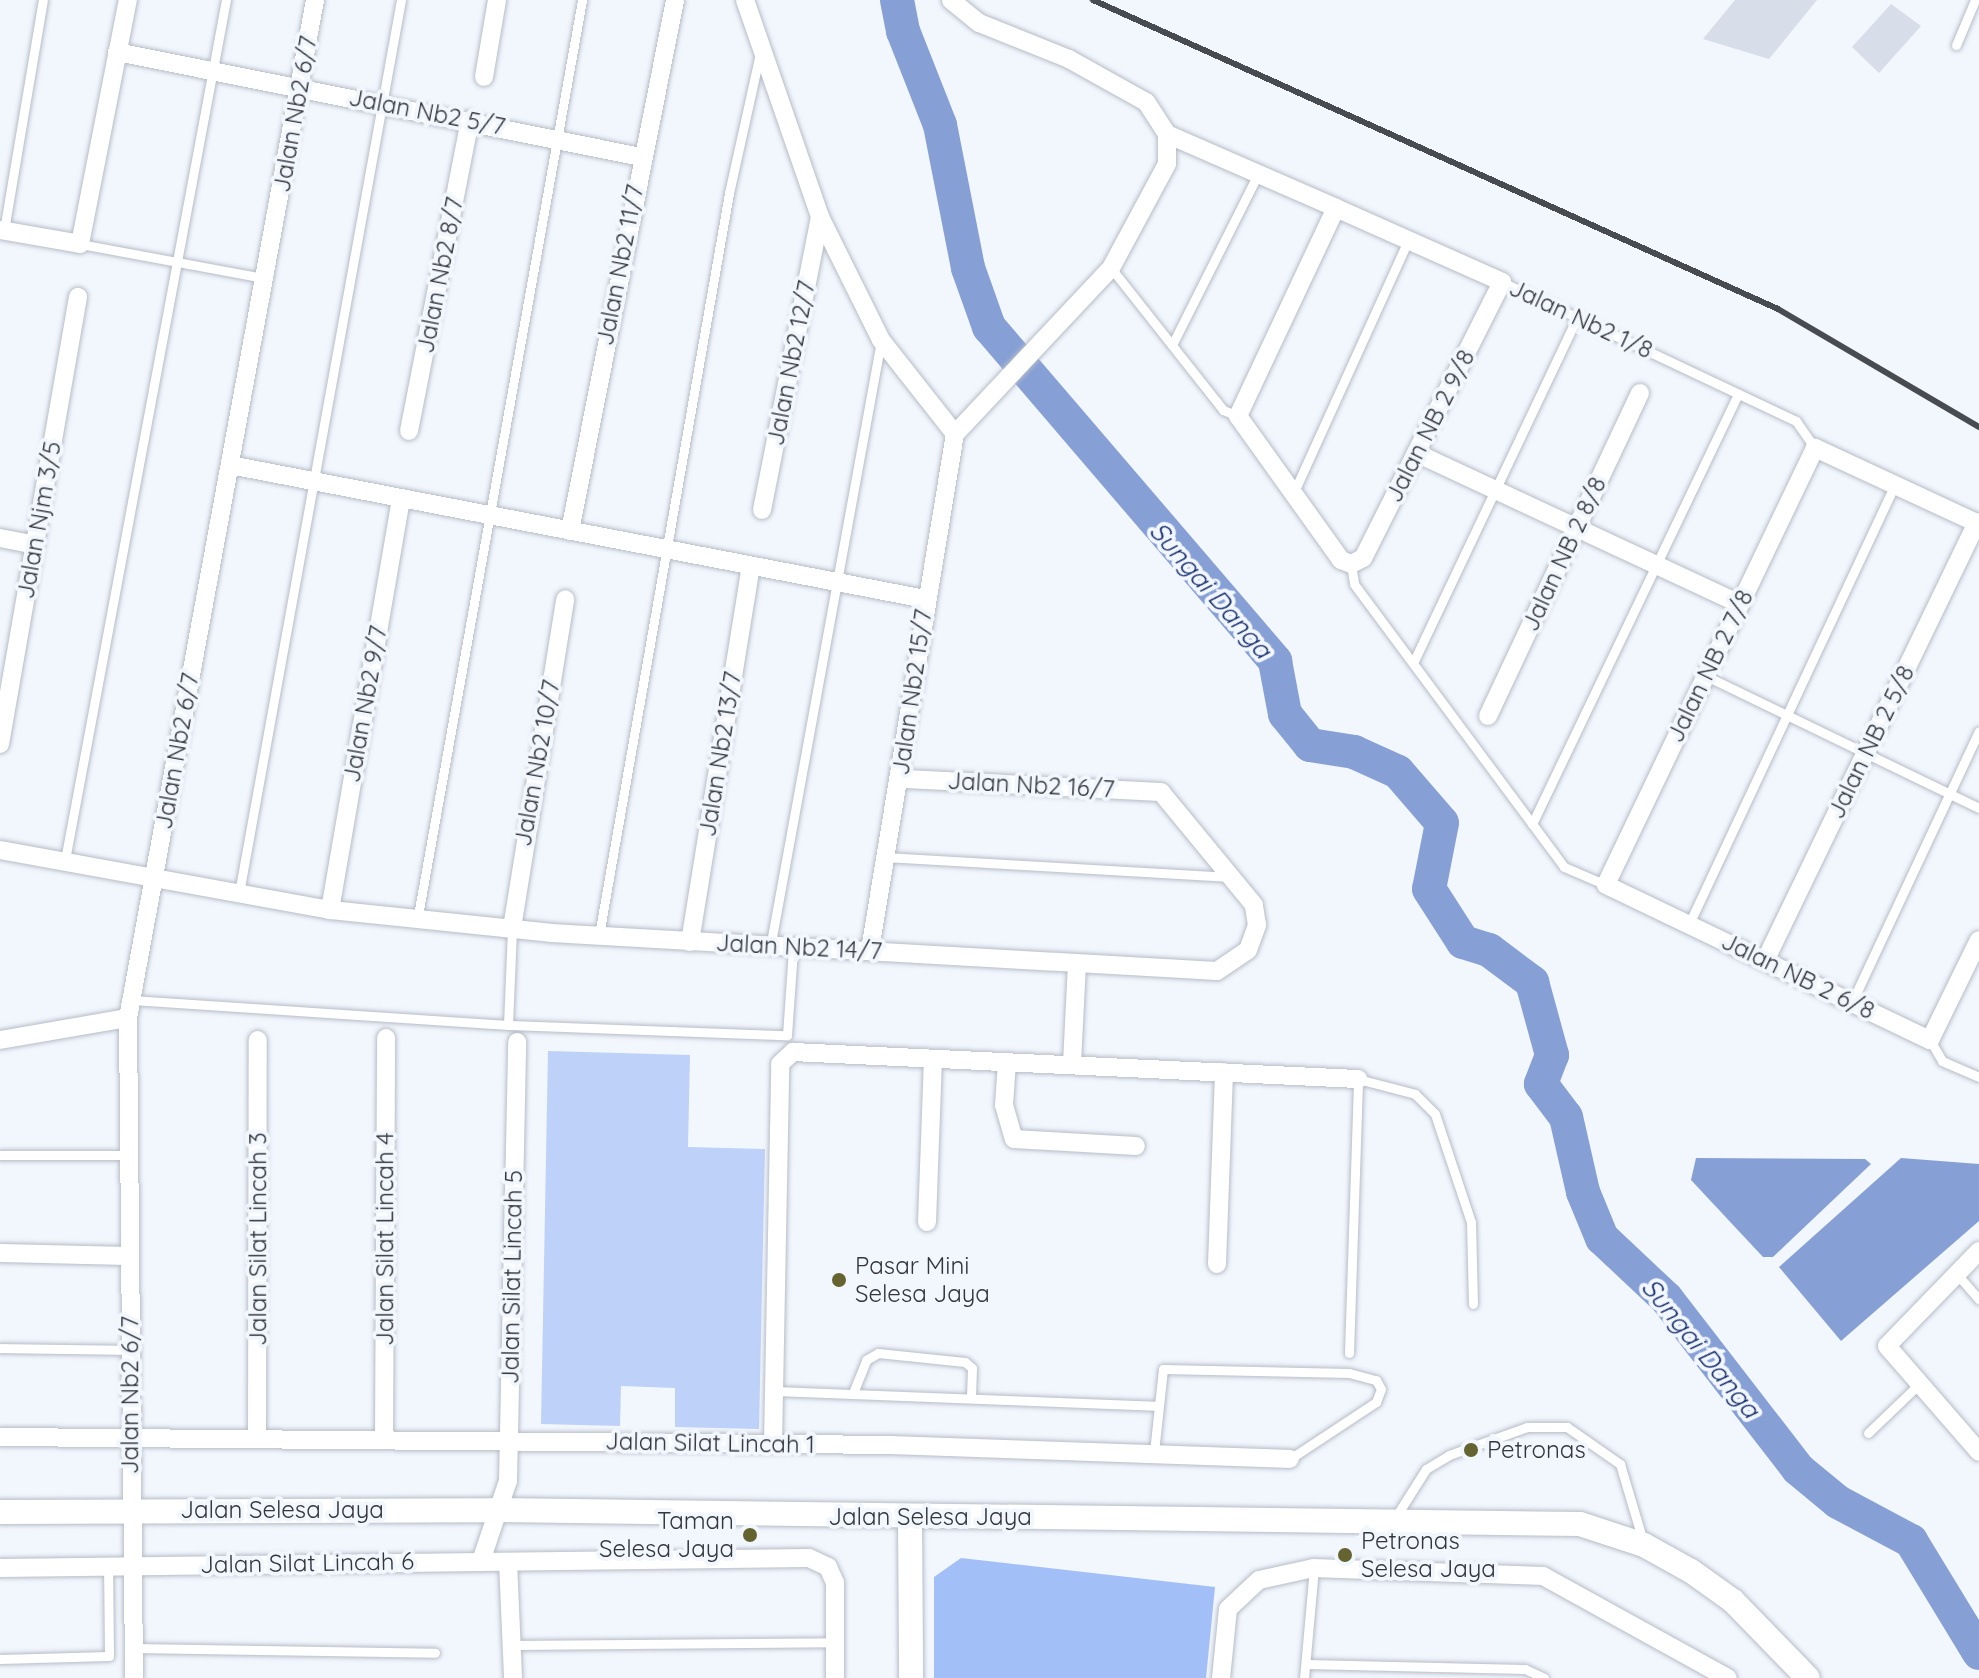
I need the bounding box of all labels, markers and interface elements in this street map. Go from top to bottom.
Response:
street label: Jalan Nb2 6/7 [267,34,323,194]
street label: Jalan Nb2 5/7 [346,83,508,141]
street label: Jalan Nb2 11/7 [590,182,650,348]
street label: Jalan Nb2 8/7 [411,194,469,356]
street label: Jalan Nb2 1/8 [1505,273,1657,365]
street label: Jalan Nb2 12/7 [761,278,821,448]
street label: Jalan NB 2 9/8 [1379,345,1481,507]
street label: Jalan Njm 3/5 [11,439,67,601]
street label: Jalan NB 2 8/8 [1516,472,1612,636]
water label: Sungai Danga [1143,516,1279,664]
street label: Jalan NB 2 7/8 [1661,585,1759,747]
street label: Jalan Nb2 15/7 [886,607,938,777]
street label: Jalan Nb2 9/7 [337,623,393,785]
street label: Jalan NB 2 5/8 [1821,661,1921,823]
street label: Jalan Nb2 13/7 [693,669,747,839]
street label: Jalan Nb2 6/7 [149,671,205,831]
street label: Jalan Nb2 10/7 [508,677,566,849]
street label: Jalan Nb2 16/7 [947,766,1115,804]
street label: Jalan NB 2 6/8 [1717,927,1879,1025]
street label: Jalan Nb2 14/7 [715,928,883,966]
street label: Jalan Silat Lincah 3 [244,1132,272,1346]
street label: Jalan Silat Lincah 4 [371,1132,399,1346]
street label: Jalan Silat Lincah 5 [496,1170,528,1384]
place label: Pasar Mini Selesa Jaya [855,1252,990,1308]
marker: Pasar Mini Selesa Jaya [830,1271,848,1289]
water label: Sungai Danga [1635,1272,1767,1424]
street label: Jalan Nb2 6/7 [116,1316,144,1474]
street label: Jalan Silat Lincah 1 [605,1427,815,1459]
place label: Petronas [1487,1436,1586,1464]
marker: Petronas [1462,1441,1480,1459]
street label: Jalan Selesa Jaya [180,1496,384,1524]
street label: Jalan Selesa Jaya [828,1503,1032,1531]
place label: Taman Selesa Jaya [599,1507,734,1563]
marker: Taman Selesa Jaya [741,1526,759,1544]
place label: Petronas Selesa Jaya [1361,1527,1496,1583]
marker: Petronas Selesa Jaya [1336,1546,1354,1564]
street label: Jalan Silat Lincah 6 [200,1547,414,1579]

